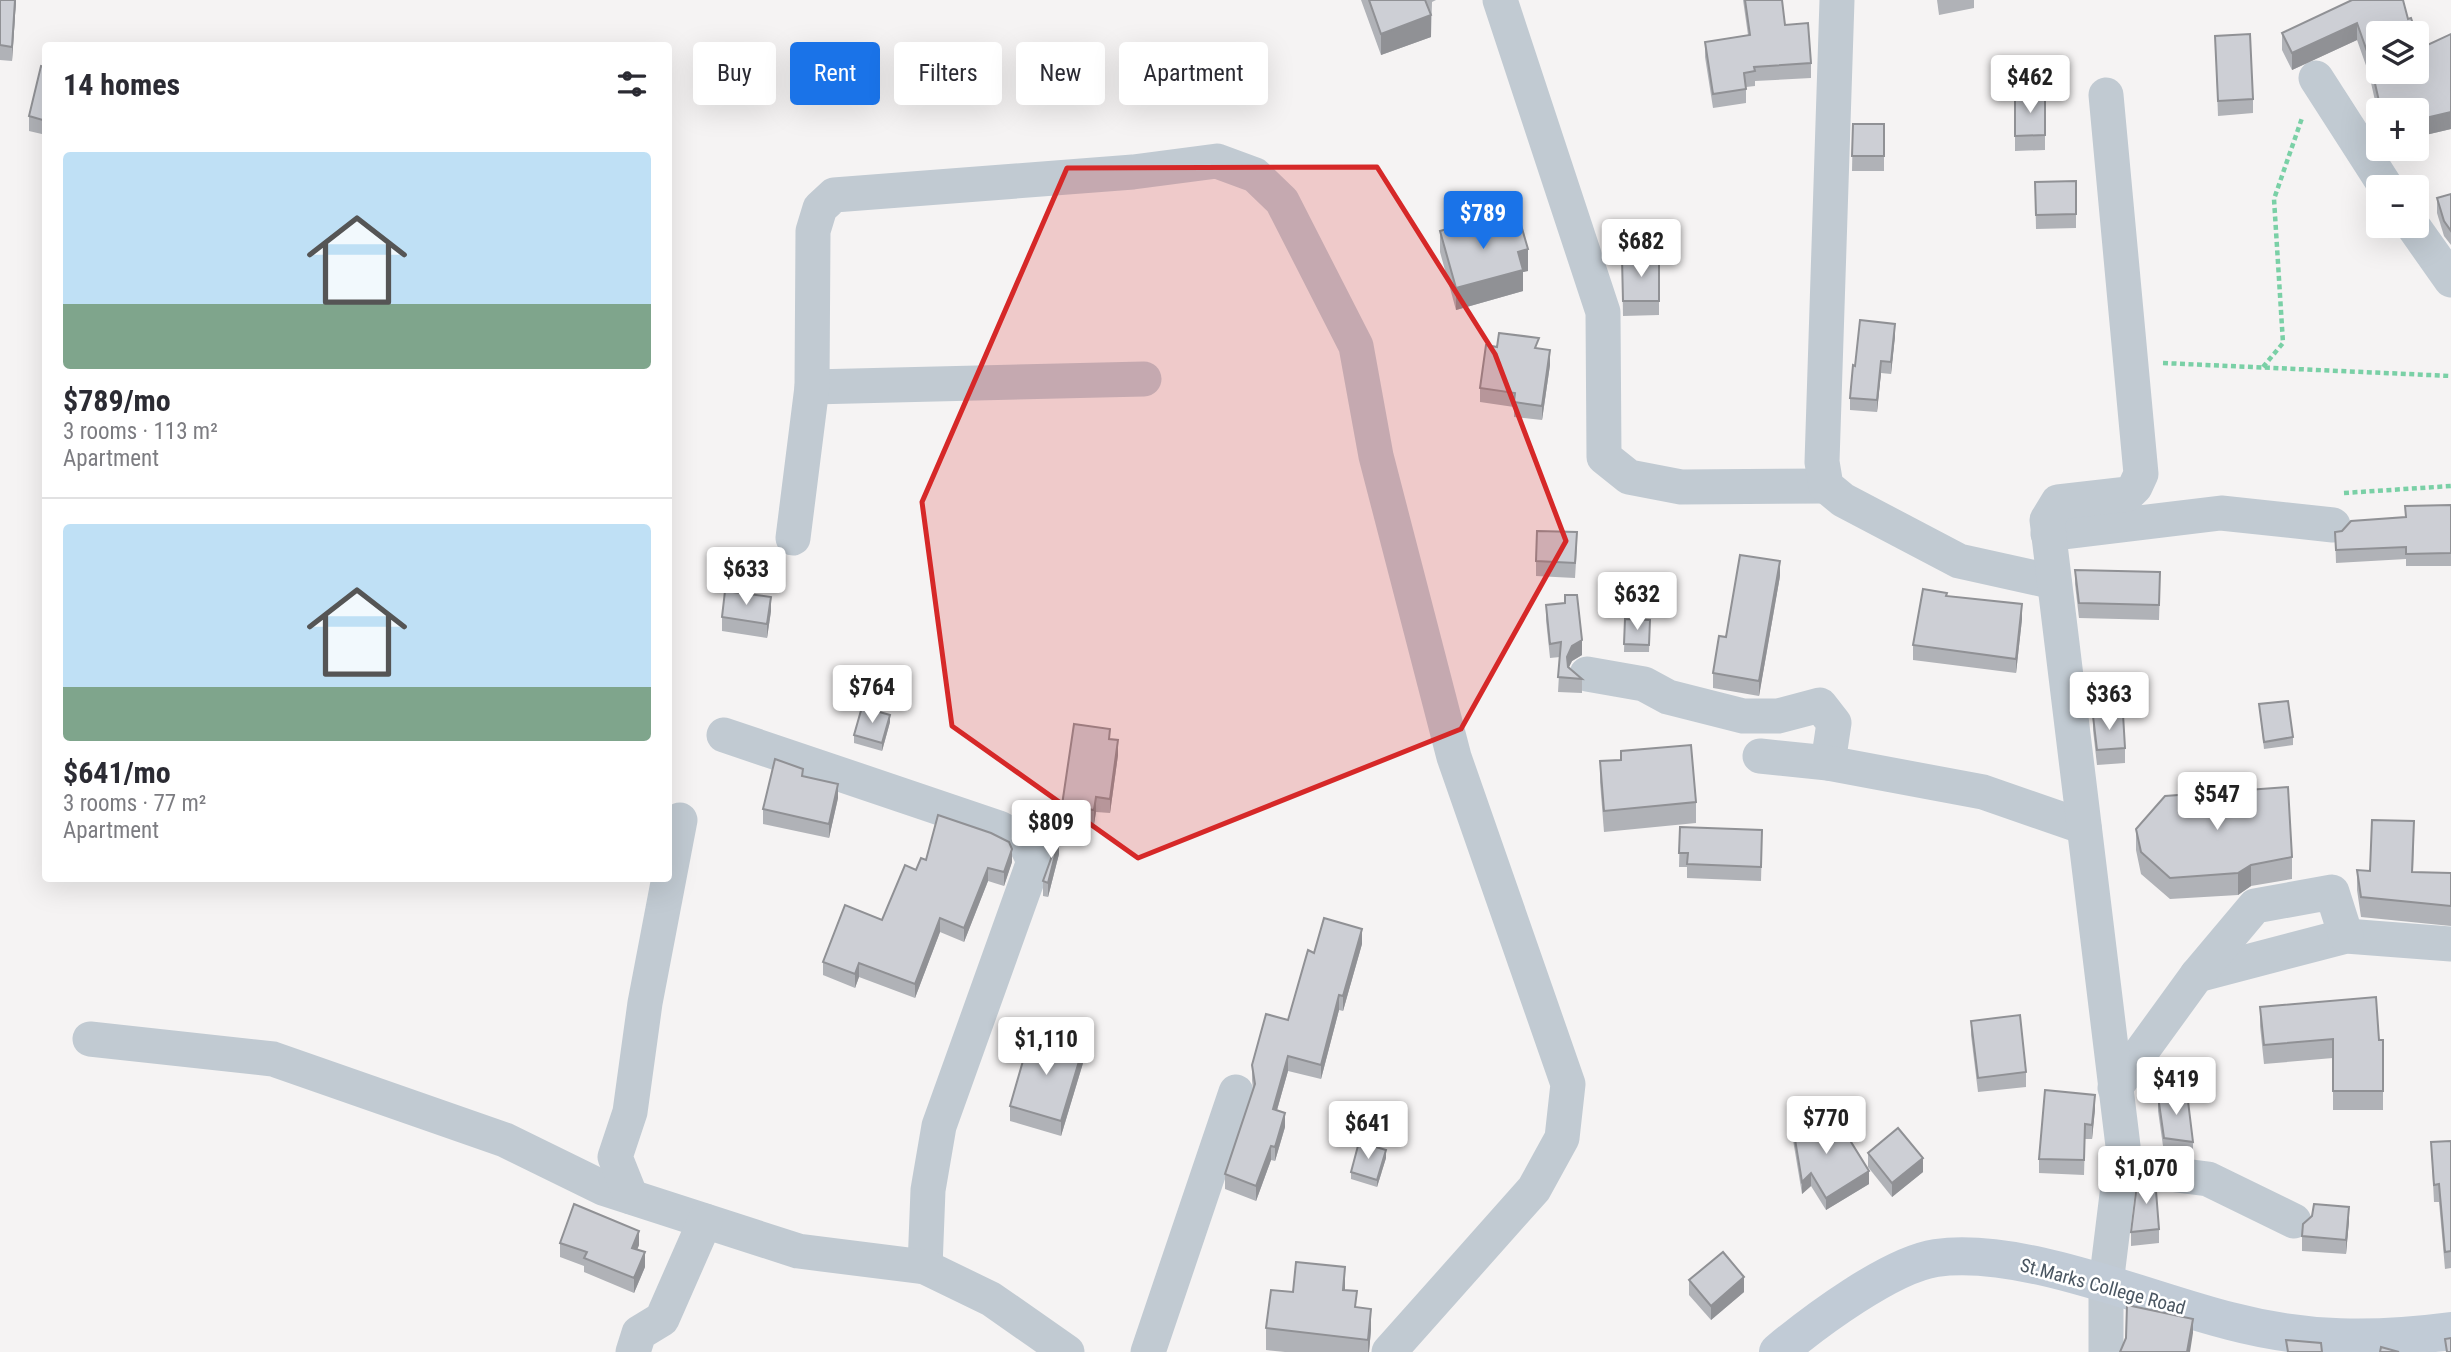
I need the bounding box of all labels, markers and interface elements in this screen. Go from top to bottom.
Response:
map controls [2366,21,2429,238]
button: layers [2366,21,2429,84]
chip: Buy [693,42,776,105]
chip: Rent [790,42,880,105]
chip: Filters [894,42,1002,105]
chip: New [1016,42,1105,105]
chip: Apartment [1119,42,1268,105]
pin: $462 [1989,55,2071,115]
text: $462 [2007,64,2053,91]
icon: filters [613,65,651,103]
text: 14 homes [63,67,180,102]
button: + [2366,98,2429,161]
button: − [2366,175,2429,238]
pin: $789 [1442,191,1524,251]
icon: home [294,197,420,323]
text: $789 [1460,200,1506,227]
pin: $682 [1600,219,1682,279]
text: $682 [1618,228,1664,255]
text: $789/mo [63,383,171,418]
text: 3 rooms · 113 m² [63,418,218,445]
text: Apartment [63,445,159,472]
pin: $633 [705,548,787,607]
text: $633 [723,556,769,583]
icon: home [294,569,420,695]
pin: $632 [1596,572,1678,632]
text: $632 [1614,581,1660,608]
pin: $764 [831,666,913,725]
pin: $363 [2068,672,2150,732]
text: $764 [849,674,895,701]
text: $363 [2086,681,2132,708]
text: $641/mo [63,755,171,790]
pin: $547 [2176,772,2258,832]
text: $547 [2194,781,2240,808]
text: 3 rooms · 77 m² [63,790,206,817]
pin: $809 [1010,800,1092,860]
text: $809 [1028,809,1074,836]
text: Apartment [63,817,159,844]
pin: $1,110 [989,1018,1103,1077]
text: $1,110 [1014,1026,1078,1053]
pin: $419 [2135,1058,2217,1117]
text: $419 [2153,1066,2199,1093]
pin: $770 [1785,1096,1867,1156]
pin: $641 [1327,1102,1409,1161]
text: $770 [1803,1105,1849,1132]
text: $641 [1345,1110,1391,1137]
pin: $1,070 [2089,1146,2203,1206]
text: $1,070 [2114,1155,2178,1182]
street label: St.Marks College Road [2018,1253,2188,1320]

